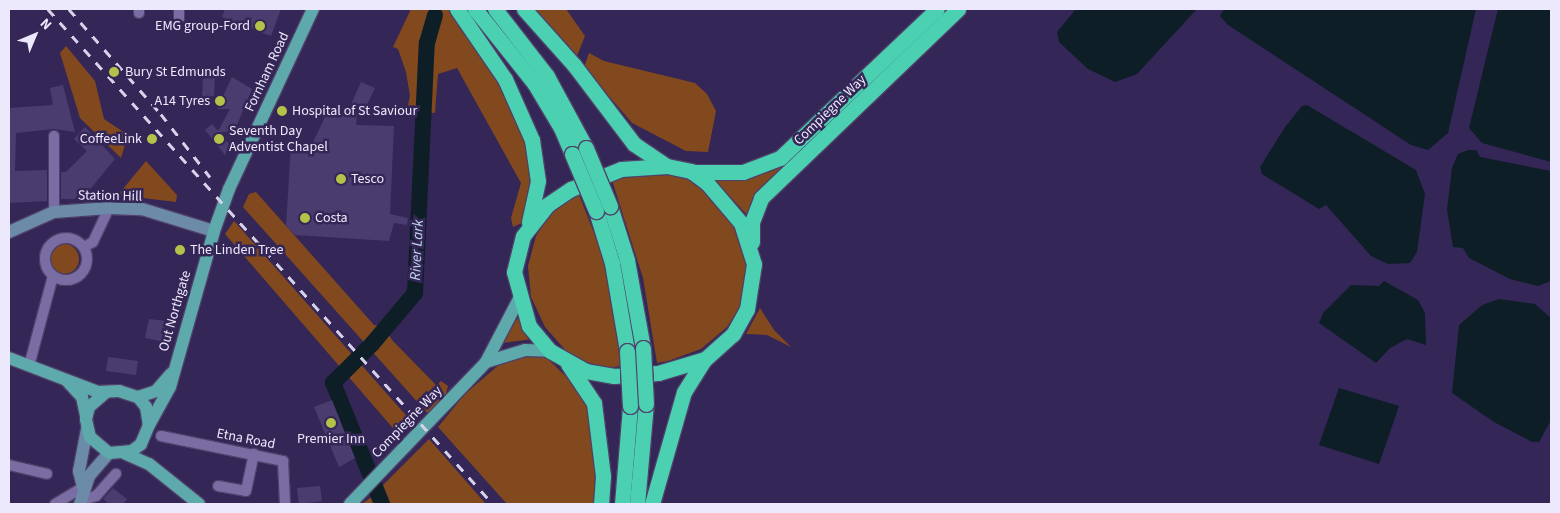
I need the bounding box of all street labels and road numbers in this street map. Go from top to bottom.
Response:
street label: Fornham Road [241,29,293,115]
street label: Compiegne Way [790,71,870,149]
street label: Station Hill [78,187,142,205]
street label: Out Northgate [155,269,195,353]
street label: Compiegne Way [368,382,446,462]
street label: Etna Road [215,425,277,453]

